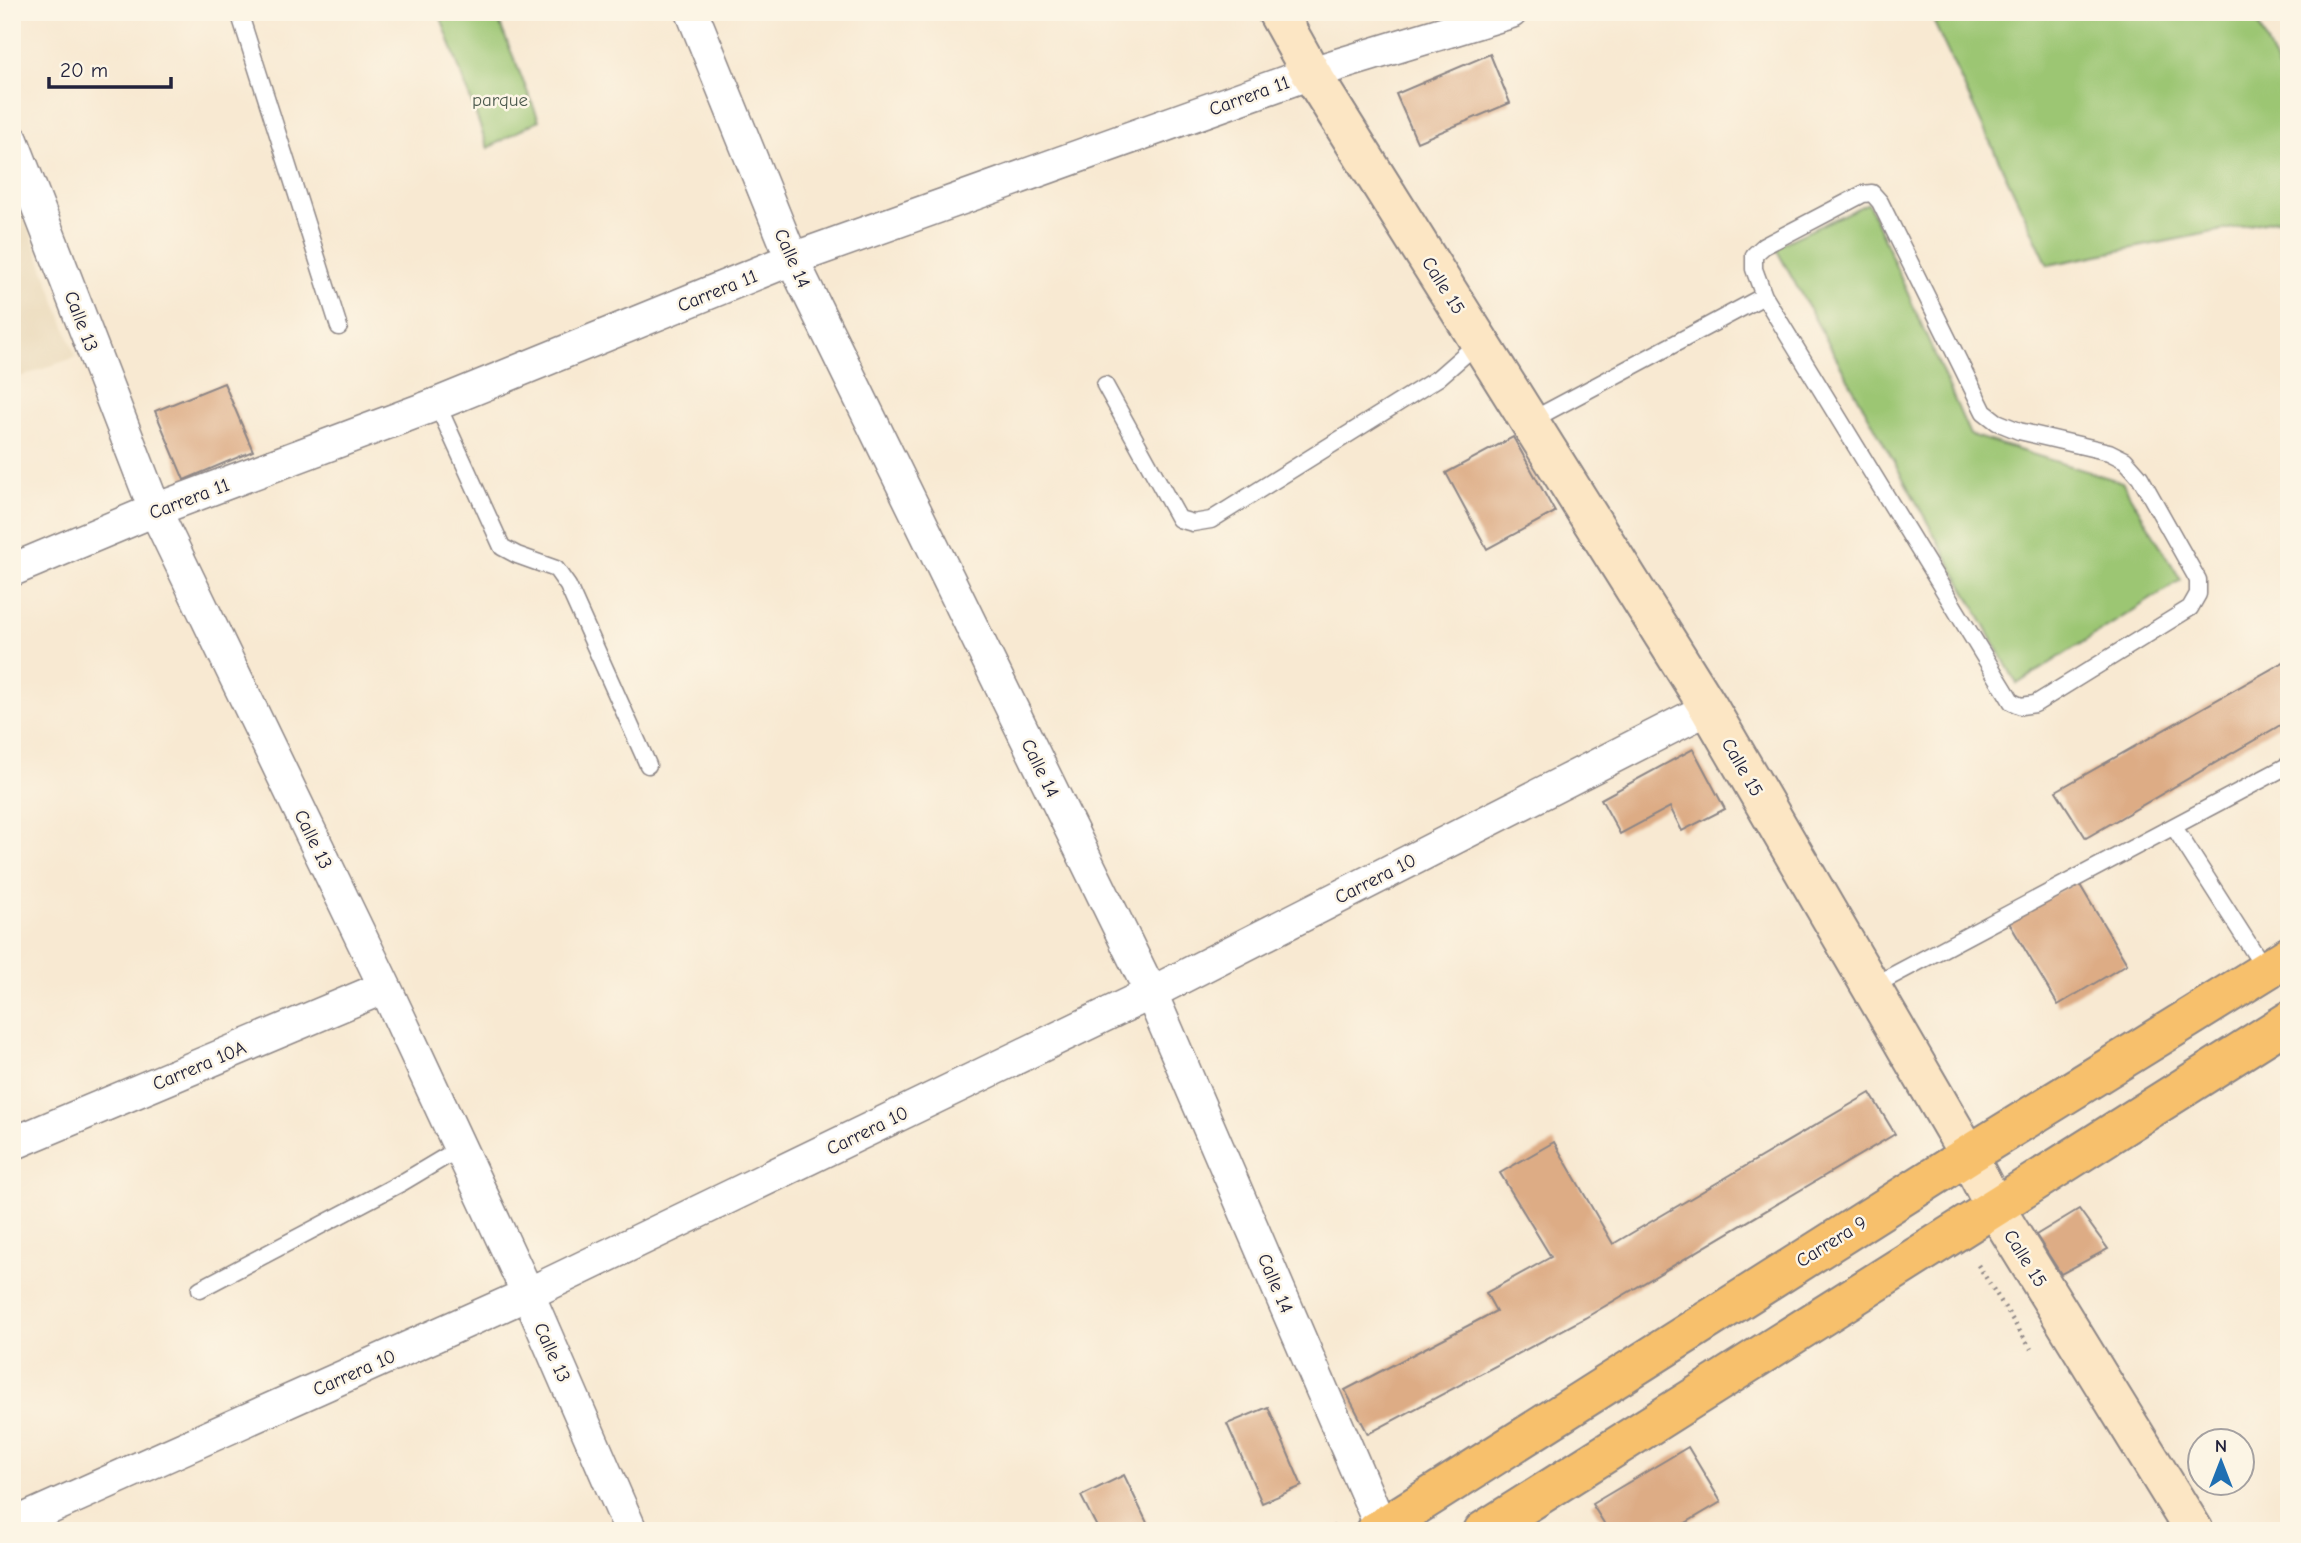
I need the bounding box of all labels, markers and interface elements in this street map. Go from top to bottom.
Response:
scale bar [49,46,172,90]
text: 20 m [60,58,108,82]
street label: Carrera 11 [1206,71,1293,121]
park label: parque [472,89,528,111]
street label: Calle 14 [769,225,815,291]
street label: Calle 15 [1417,253,1469,318]
street label: Carrera 11 [674,265,760,317]
street label: Calle 13 [60,288,103,355]
street label: Carrera 11 [146,474,233,524]
street label: Calle 15 [1717,735,1768,800]
street label: Calle 14 [1017,736,1064,801]
street label: Calle 13 [289,806,337,872]
street label: Carrera 10 [1331,849,1420,909]
street label: Carrera 10A [149,1036,249,1095]
street label: Carrera 10 [823,1102,912,1160]
street label: Carrera 9 [1792,1212,1871,1272]
street label: Calle 15 [1999,1226,2051,1291]
street label: Calle 14 [1253,1250,1297,1316]
street label: Calle 13 [529,1319,575,1386]
street label: Carrera 10 [310,1345,399,1401]
north arrow [2186,1428,2256,1498]
text: N [2215,1435,2227,1457]

